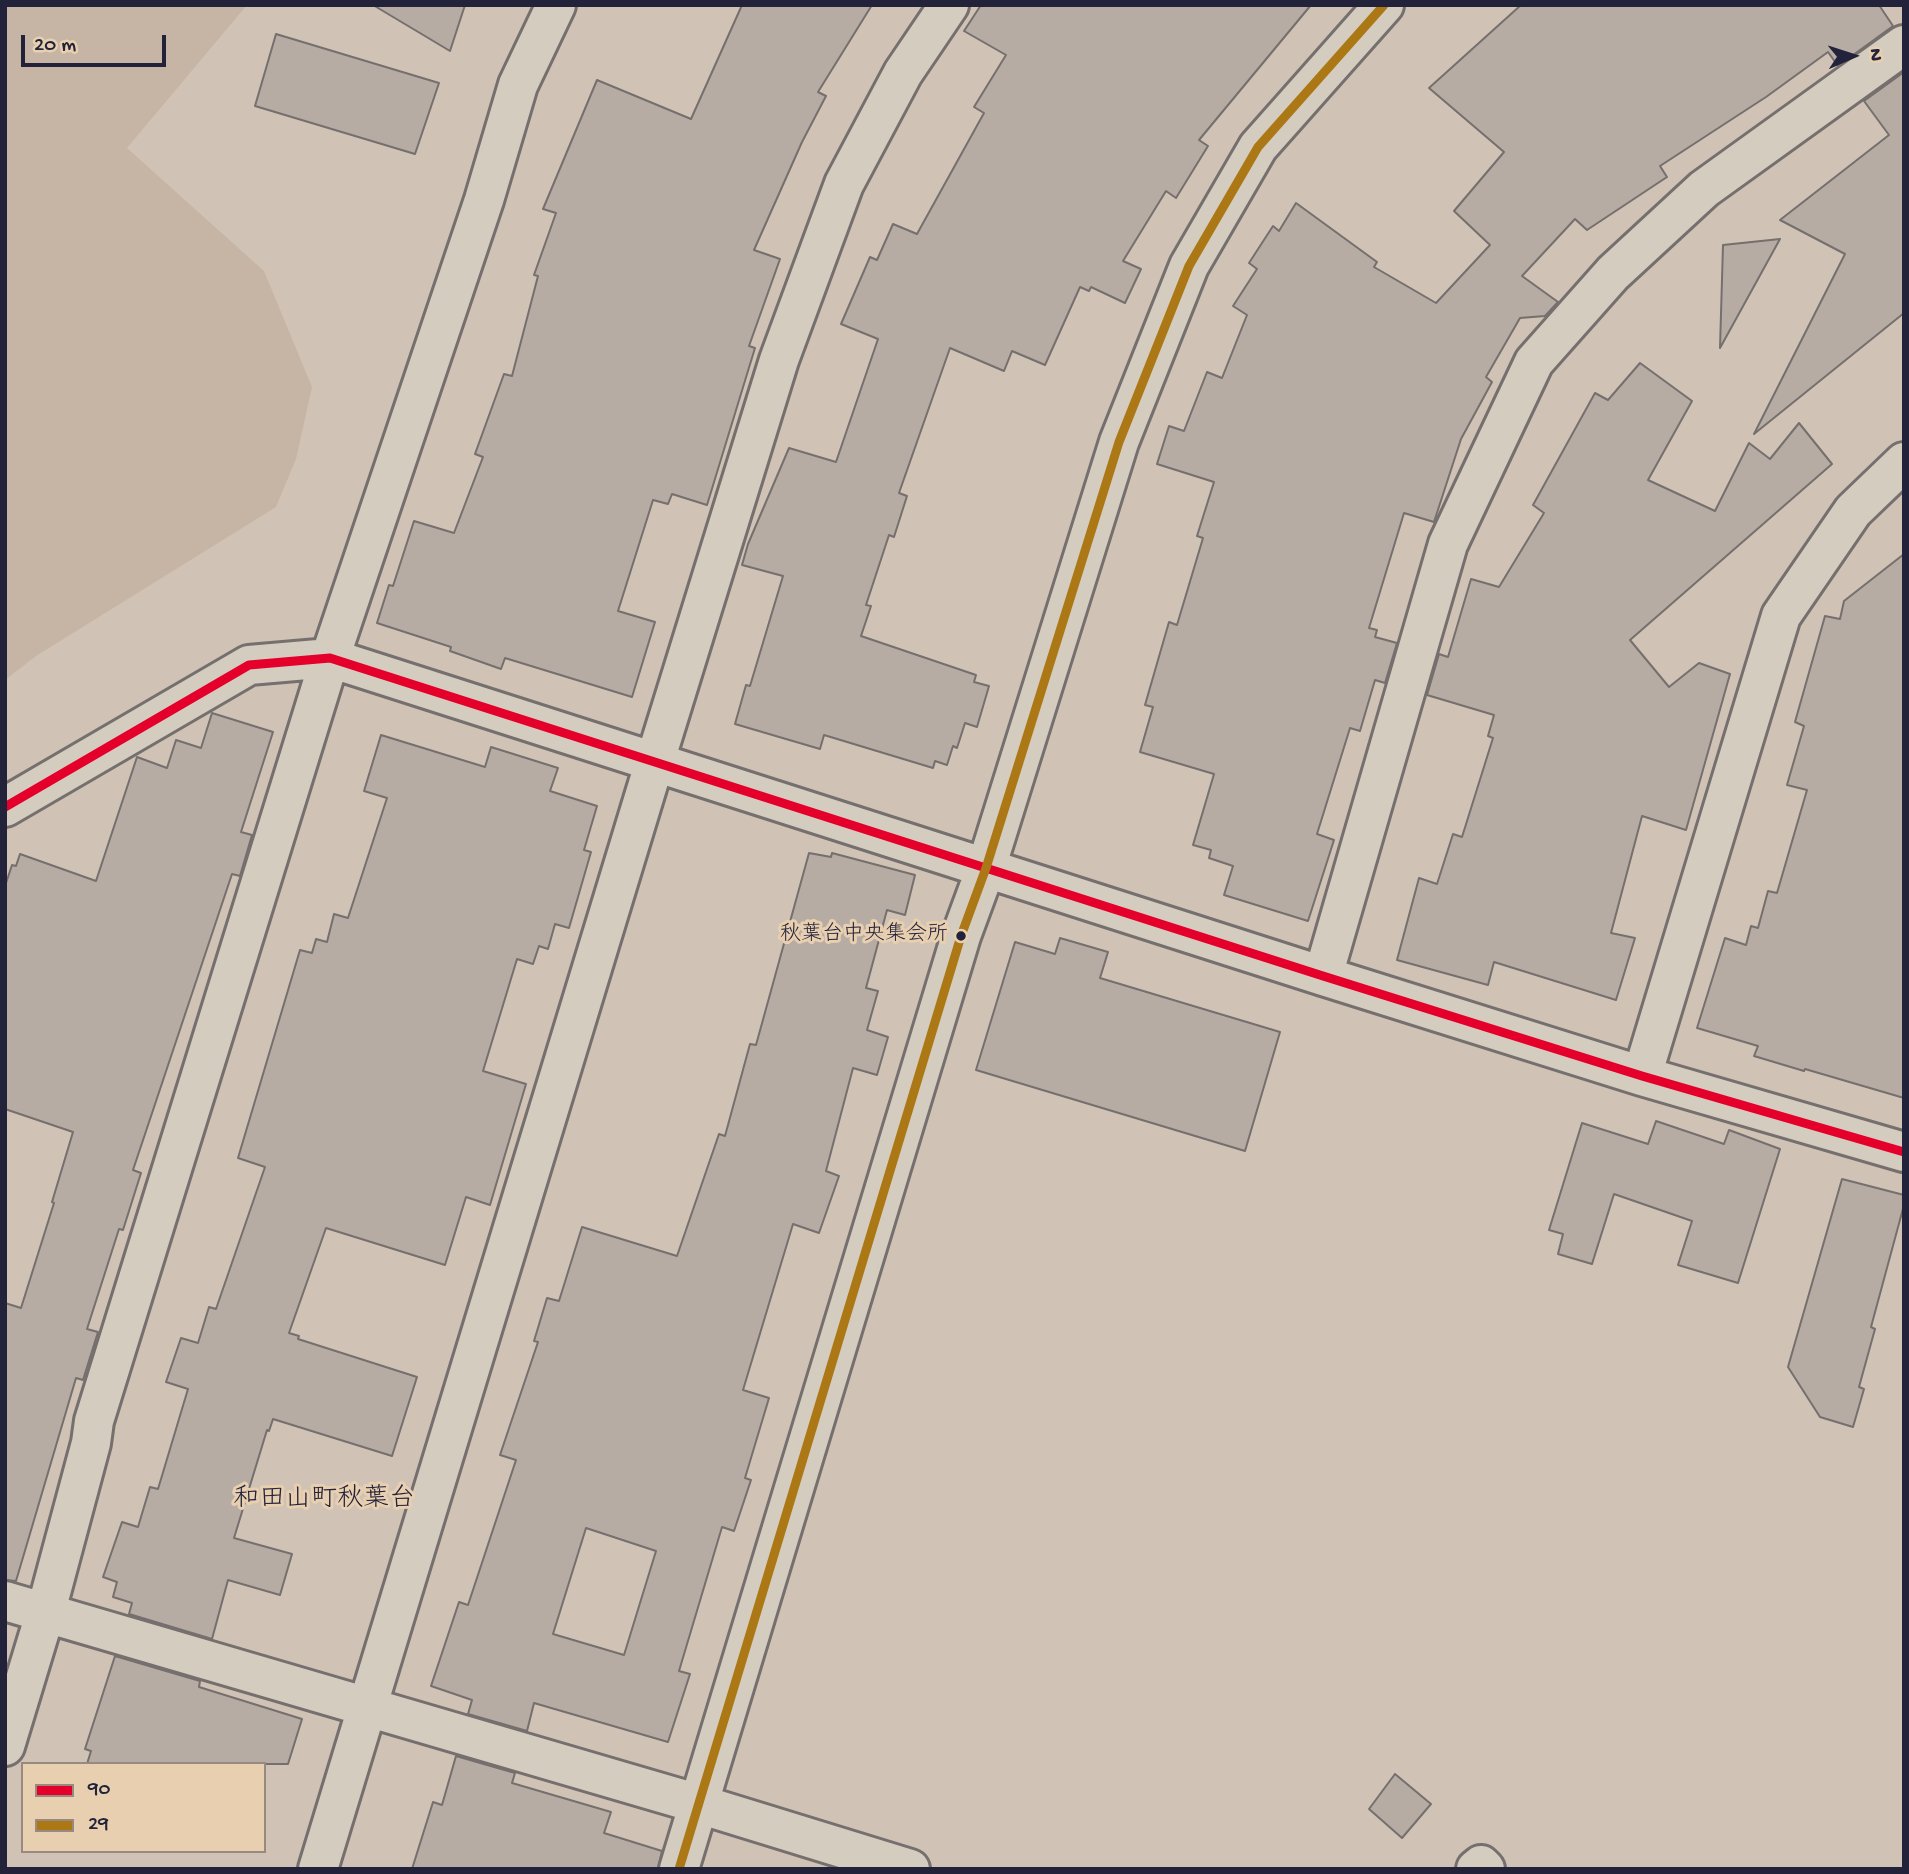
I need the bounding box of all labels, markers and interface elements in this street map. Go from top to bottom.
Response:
scale bar [24,21,170,65]
north arrow [1818,21,1888,91]
text: 20 m [34,34,76,59]
text: N [1863,48,1886,62]
place label: 秋葉台中央集会所 [780,923,948,949]
marker: 秋葉台中央集会所 [954,929,968,943]
district label: 和田山町秋葉台 [233,1485,415,1517]
legend [21,1762,266,1853]
text: 90 [88,1778,110,1803]
text: 29 [88,1813,109,1838]

